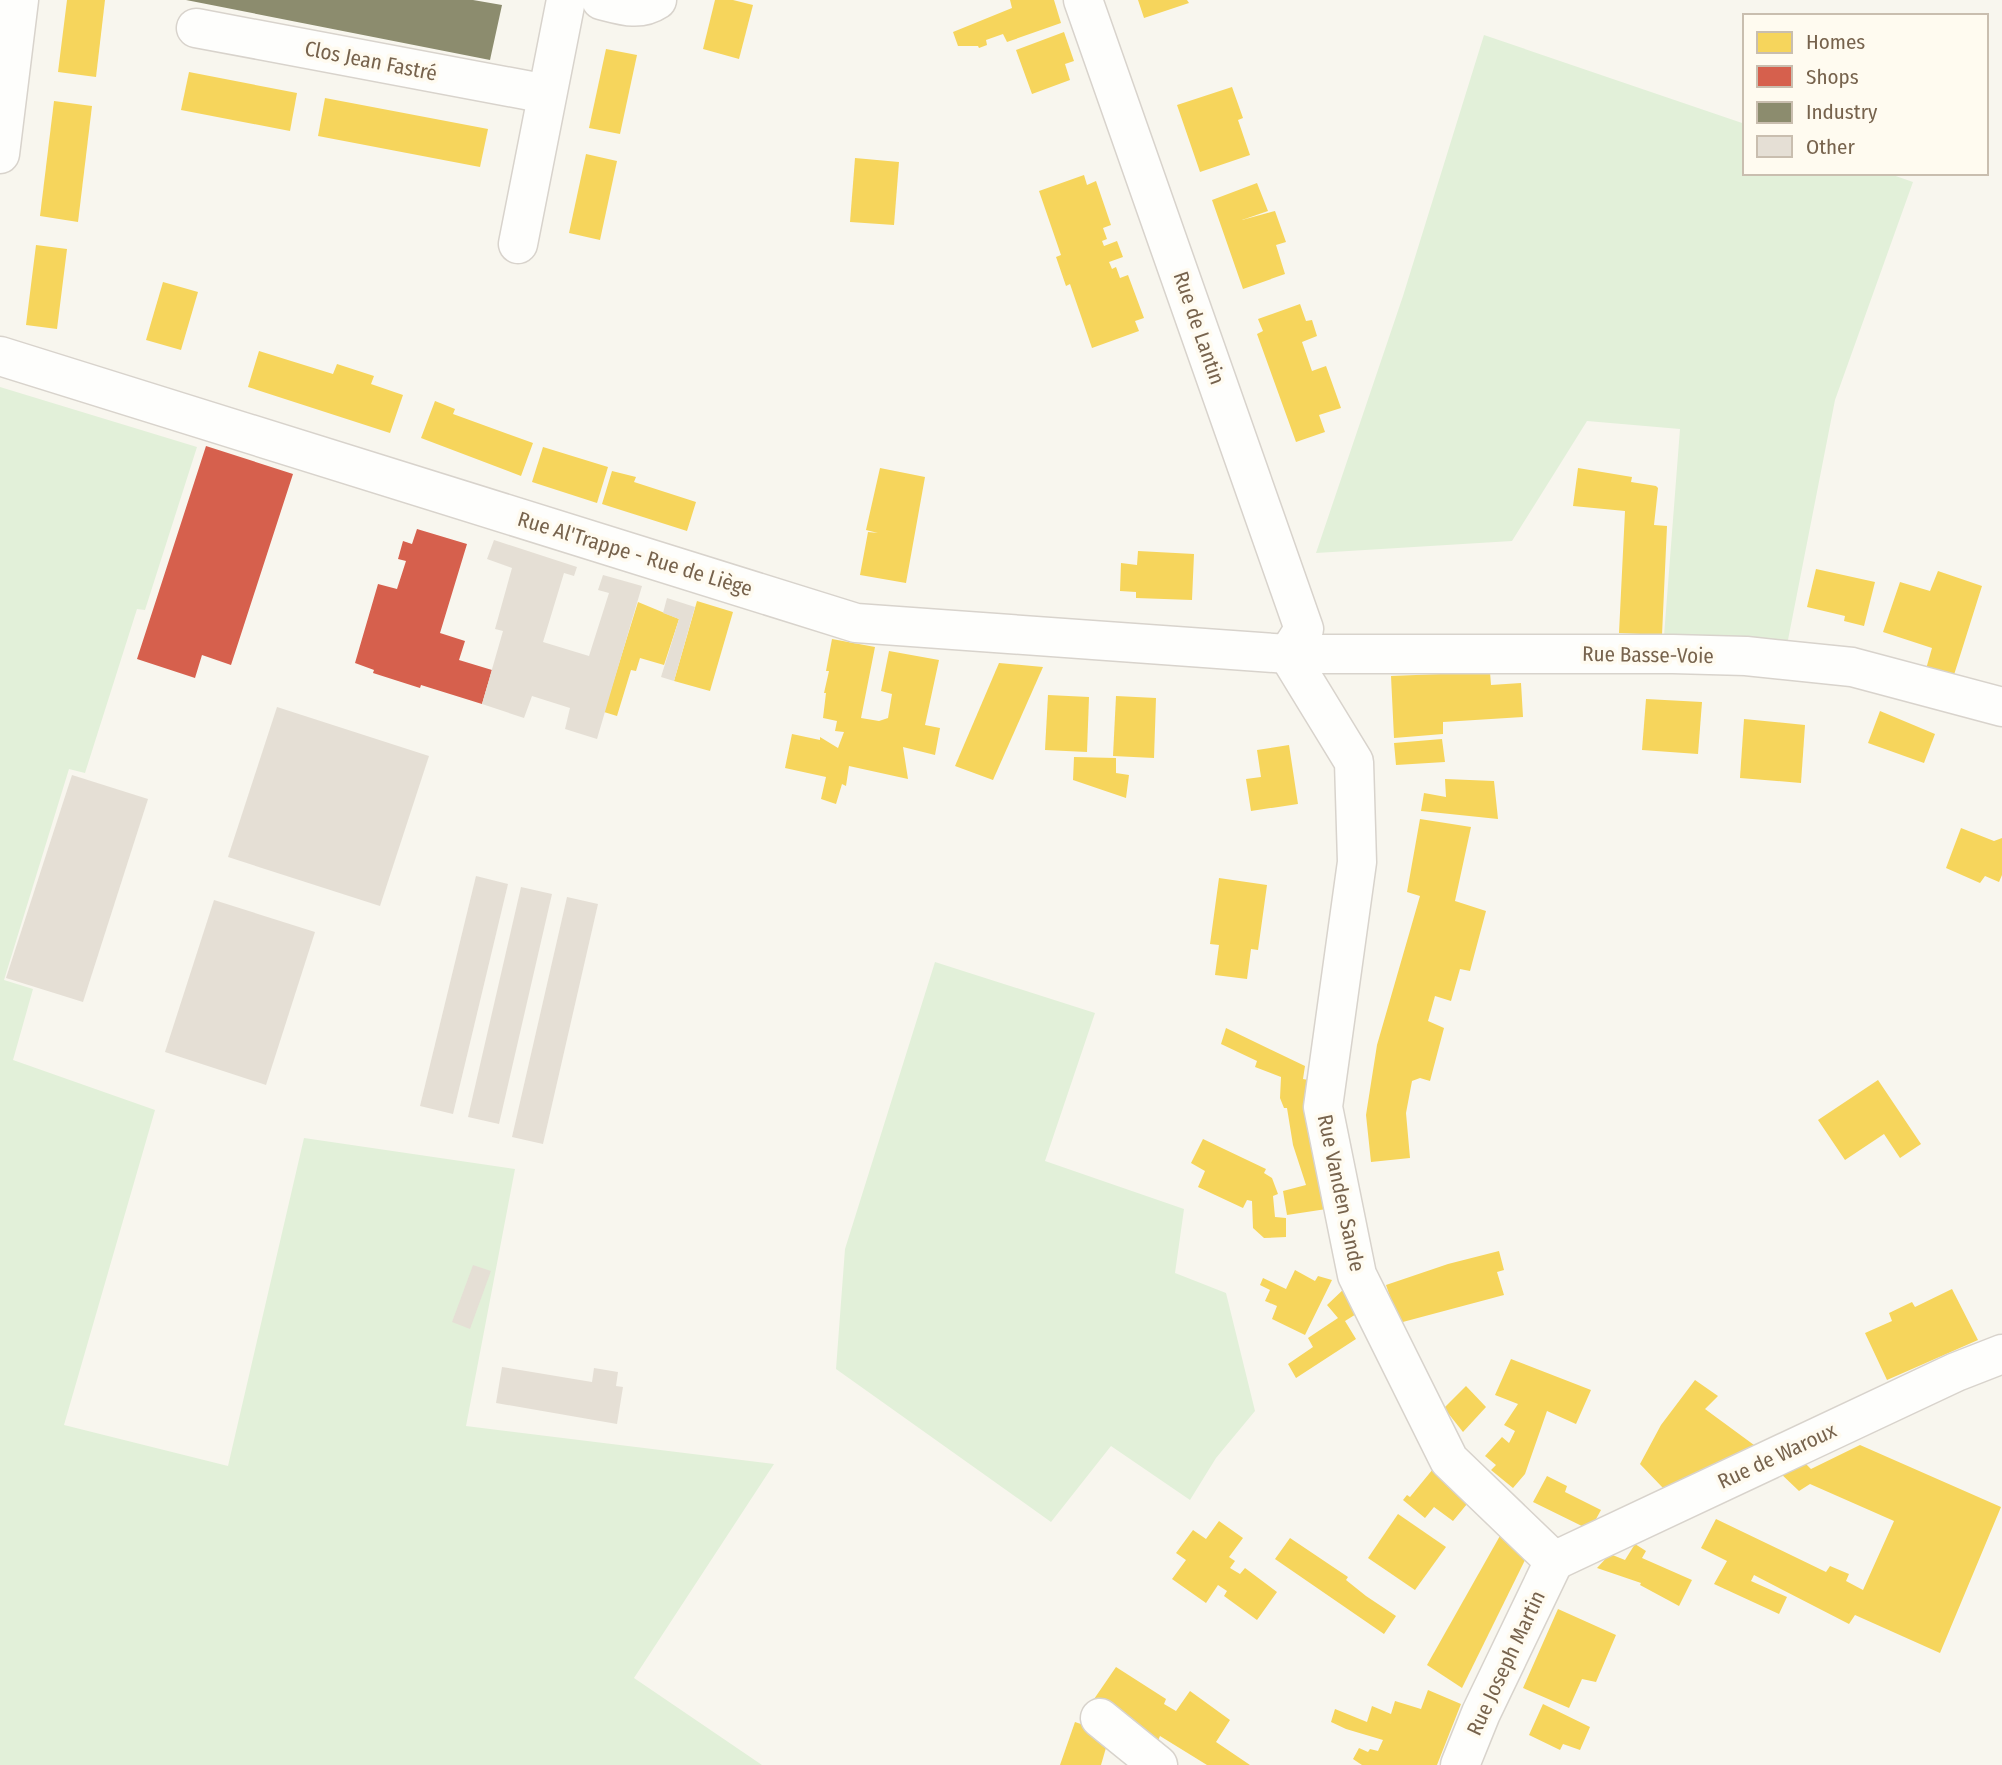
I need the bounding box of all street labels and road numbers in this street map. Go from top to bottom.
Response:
street label: Clos Jean Fastré [303,35,439,87]
street label: Rue de Lantin [1167,268,1231,388]
street label: Rue Al'Trappe - Rue de Liège [515,506,755,602]
street label: Rue Basse-Voie [1582,641,1714,669]
street label: Rue Vanden Sande [1312,1112,1370,1274]
street label: Rue de Waroux [1714,1417,1841,1495]
street label: Rue Joseph Martin [1461,1586,1551,1740]

